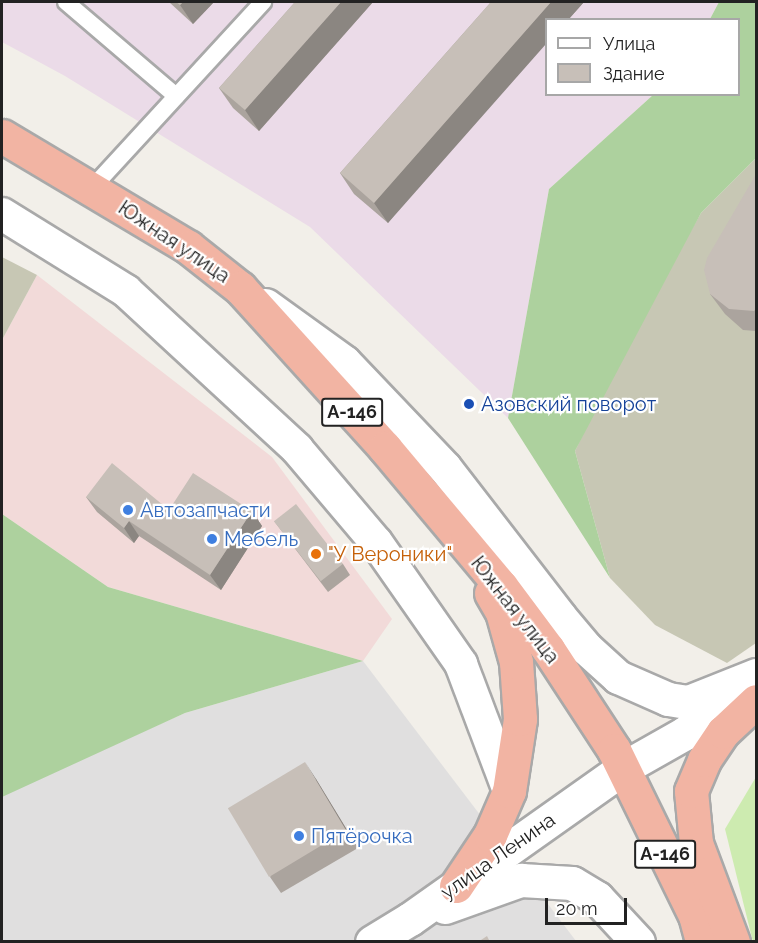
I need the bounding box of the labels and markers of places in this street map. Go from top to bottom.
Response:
place label: Азовский поворот [481,392,656,416]
marker: Азовский поворот [462,397,476,411]
place label: Автозапчасти [140,498,271,522]
marker: Автозапчасти [121,503,135,517]
place label: Мебель [224,527,298,551]
marker: Мебель [205,532,219,546]
place label: "У Вероники" [328,542,452,566]
marker: "У Вероники" [309,547,323,561]
place label: Пятёрочка [311,824,413,848]
marker: Пятёрочка [292,829,306,843]

